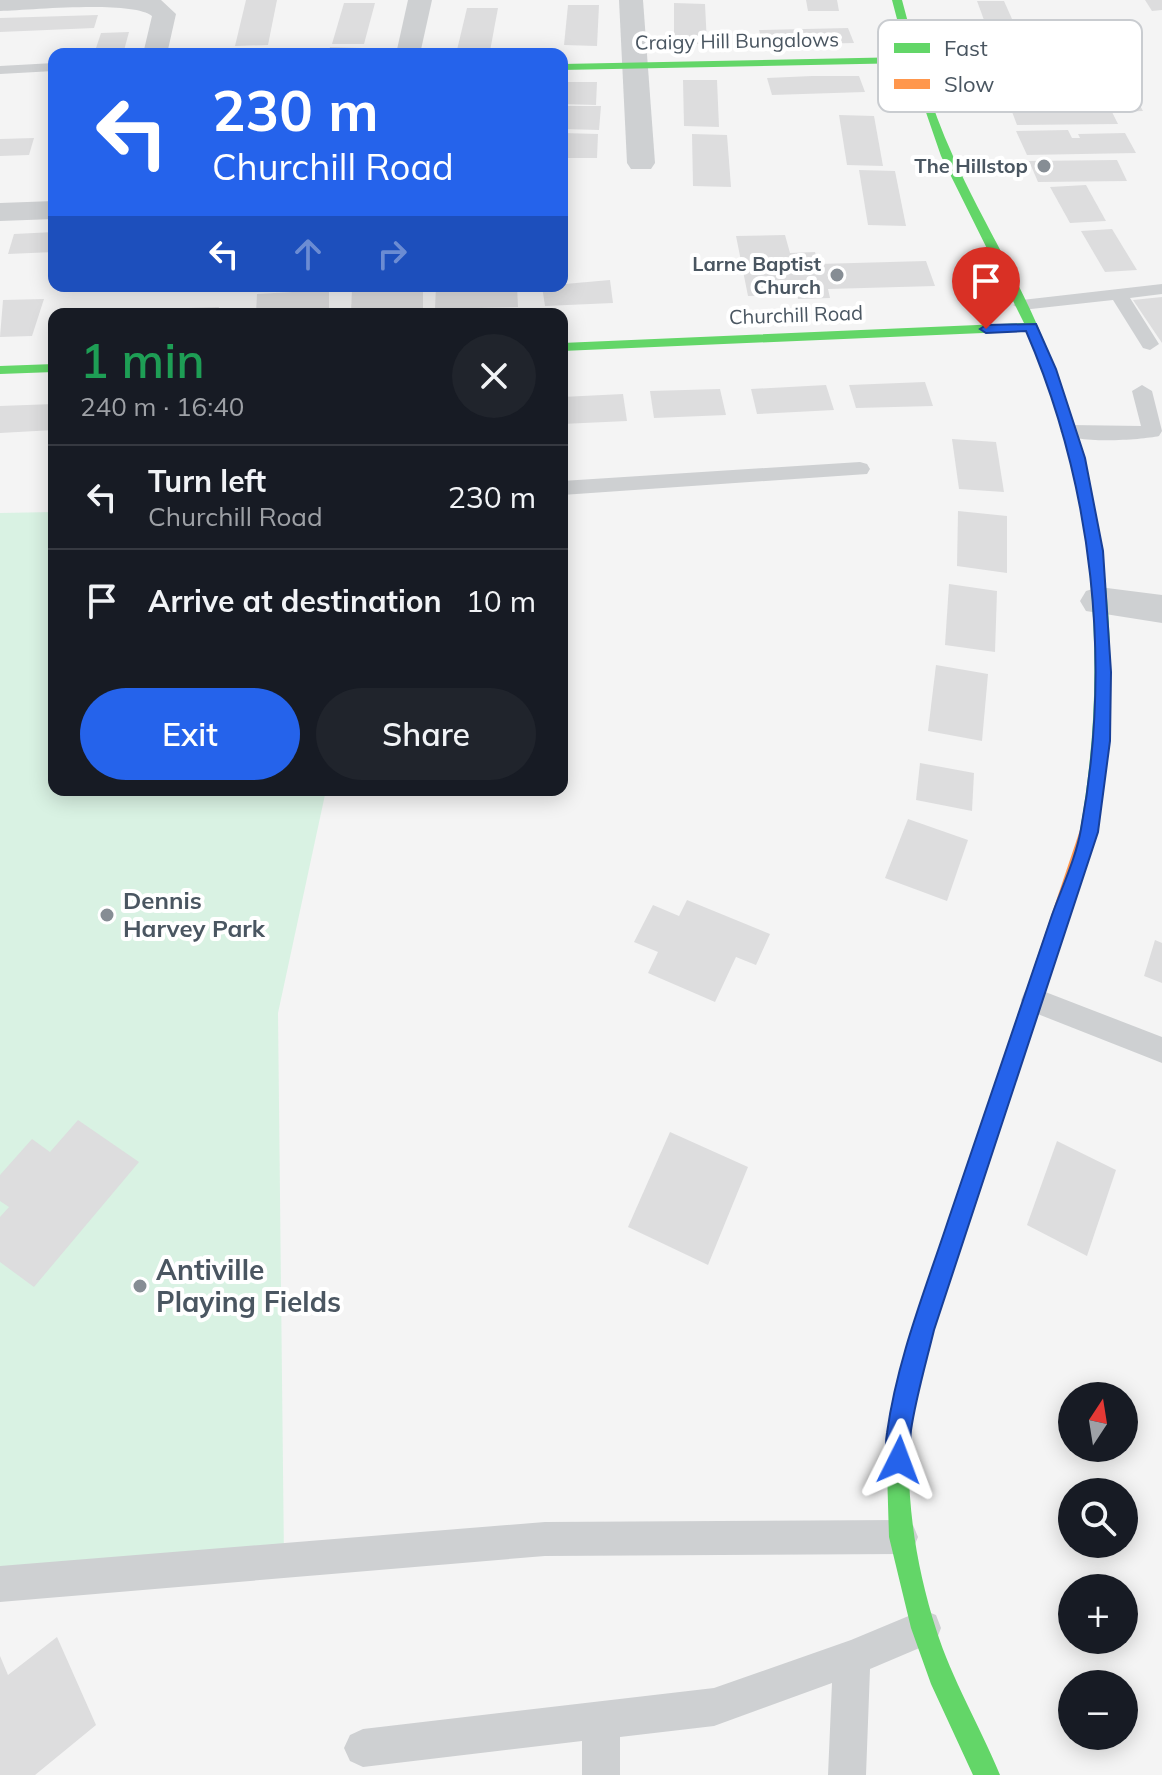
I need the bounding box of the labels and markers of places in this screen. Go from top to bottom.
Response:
place label: The Hillstop [914,153,1028,178]
marker: The Hillstop [1035,157,1053,175]
pin [952,247,1020,329]
place label: Larne Baptist Church [692,251,821,299]
marker: Larne Baptist Church [828,266,846,284]
place label: Dennis Harvey Park [123,885,266,943]
marker: Dennis Harvey Park [98,906,116,924]
place label: Antiville Playing Fields [156,1252,341,1319]
marker: Antiville Playing Fields [131,1277,149,1295]

